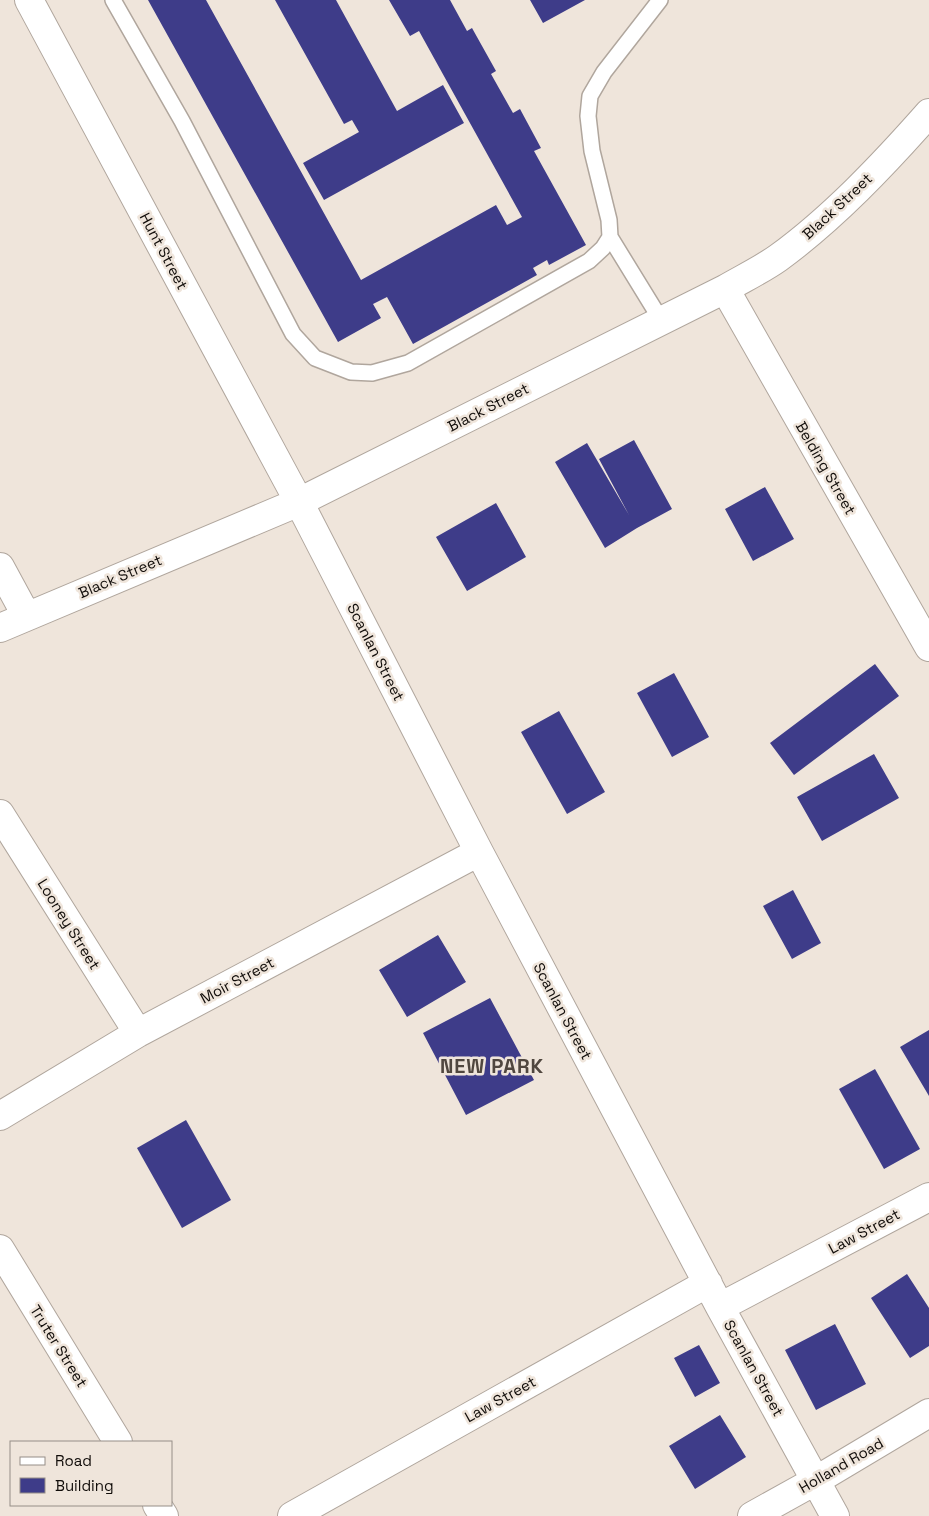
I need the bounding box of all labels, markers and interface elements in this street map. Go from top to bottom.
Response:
street label: Black Street [798,169,876,243]
street label: Hunt Street [136,209,192,293]
street label: Black Street [444,378,532,436]
street label: Belding Street [792,418,860,518]
street label: Black Street [75,550,165,602]
street label: Scanlan Street [343,600,409,704]
street label: Looney Street [33,875,105,973]
street label: Moir Street [197,952,277,1007]
street label: Scanlan Street [529,959,597,1063]
district label: NEW PARK [440,1053,544,1079]
street label: Law Street [825,1204,903,1258]
street label: Truter Street [26,1301,92,1391]
street label: Scanlan Street [720,1317,788,1420]
street label: Law Street [461,1372,539,1426]
street label: Holland Road [795,1433,887,1497]
legend [10,1441,172,1506]
text: Road [55,1451,92,1470]
text: Building [55,1476,114,1495]

